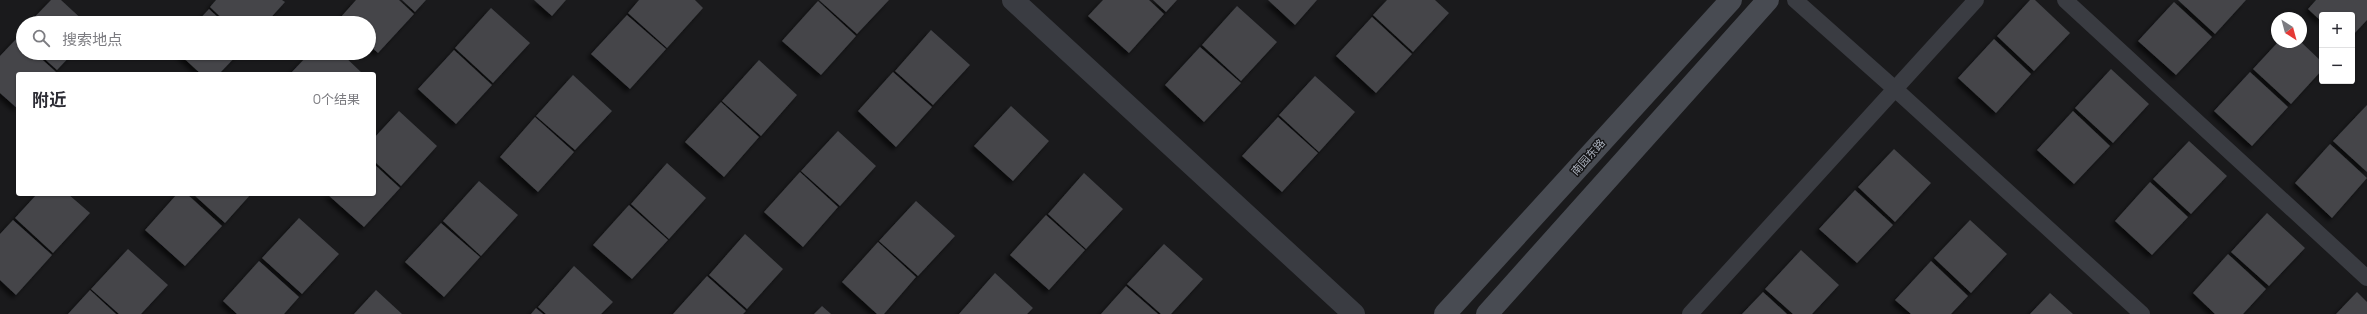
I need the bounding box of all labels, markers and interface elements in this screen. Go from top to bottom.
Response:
north arrow [2271,12,2307,48]
map controls [2319,12,2355,84]
button: + [2319,12,2355,48]
search box [16,16,376,60]
icon: search [30,27,52,49]
text: 搜索地点 [62,30,122,49]
button: − [2319,48,2355,84]
text: 附近 [32,89,66,111]
text: 0个结果 [313,91,360,108]
street label: 南园东路 [1568,136,1608,178]

